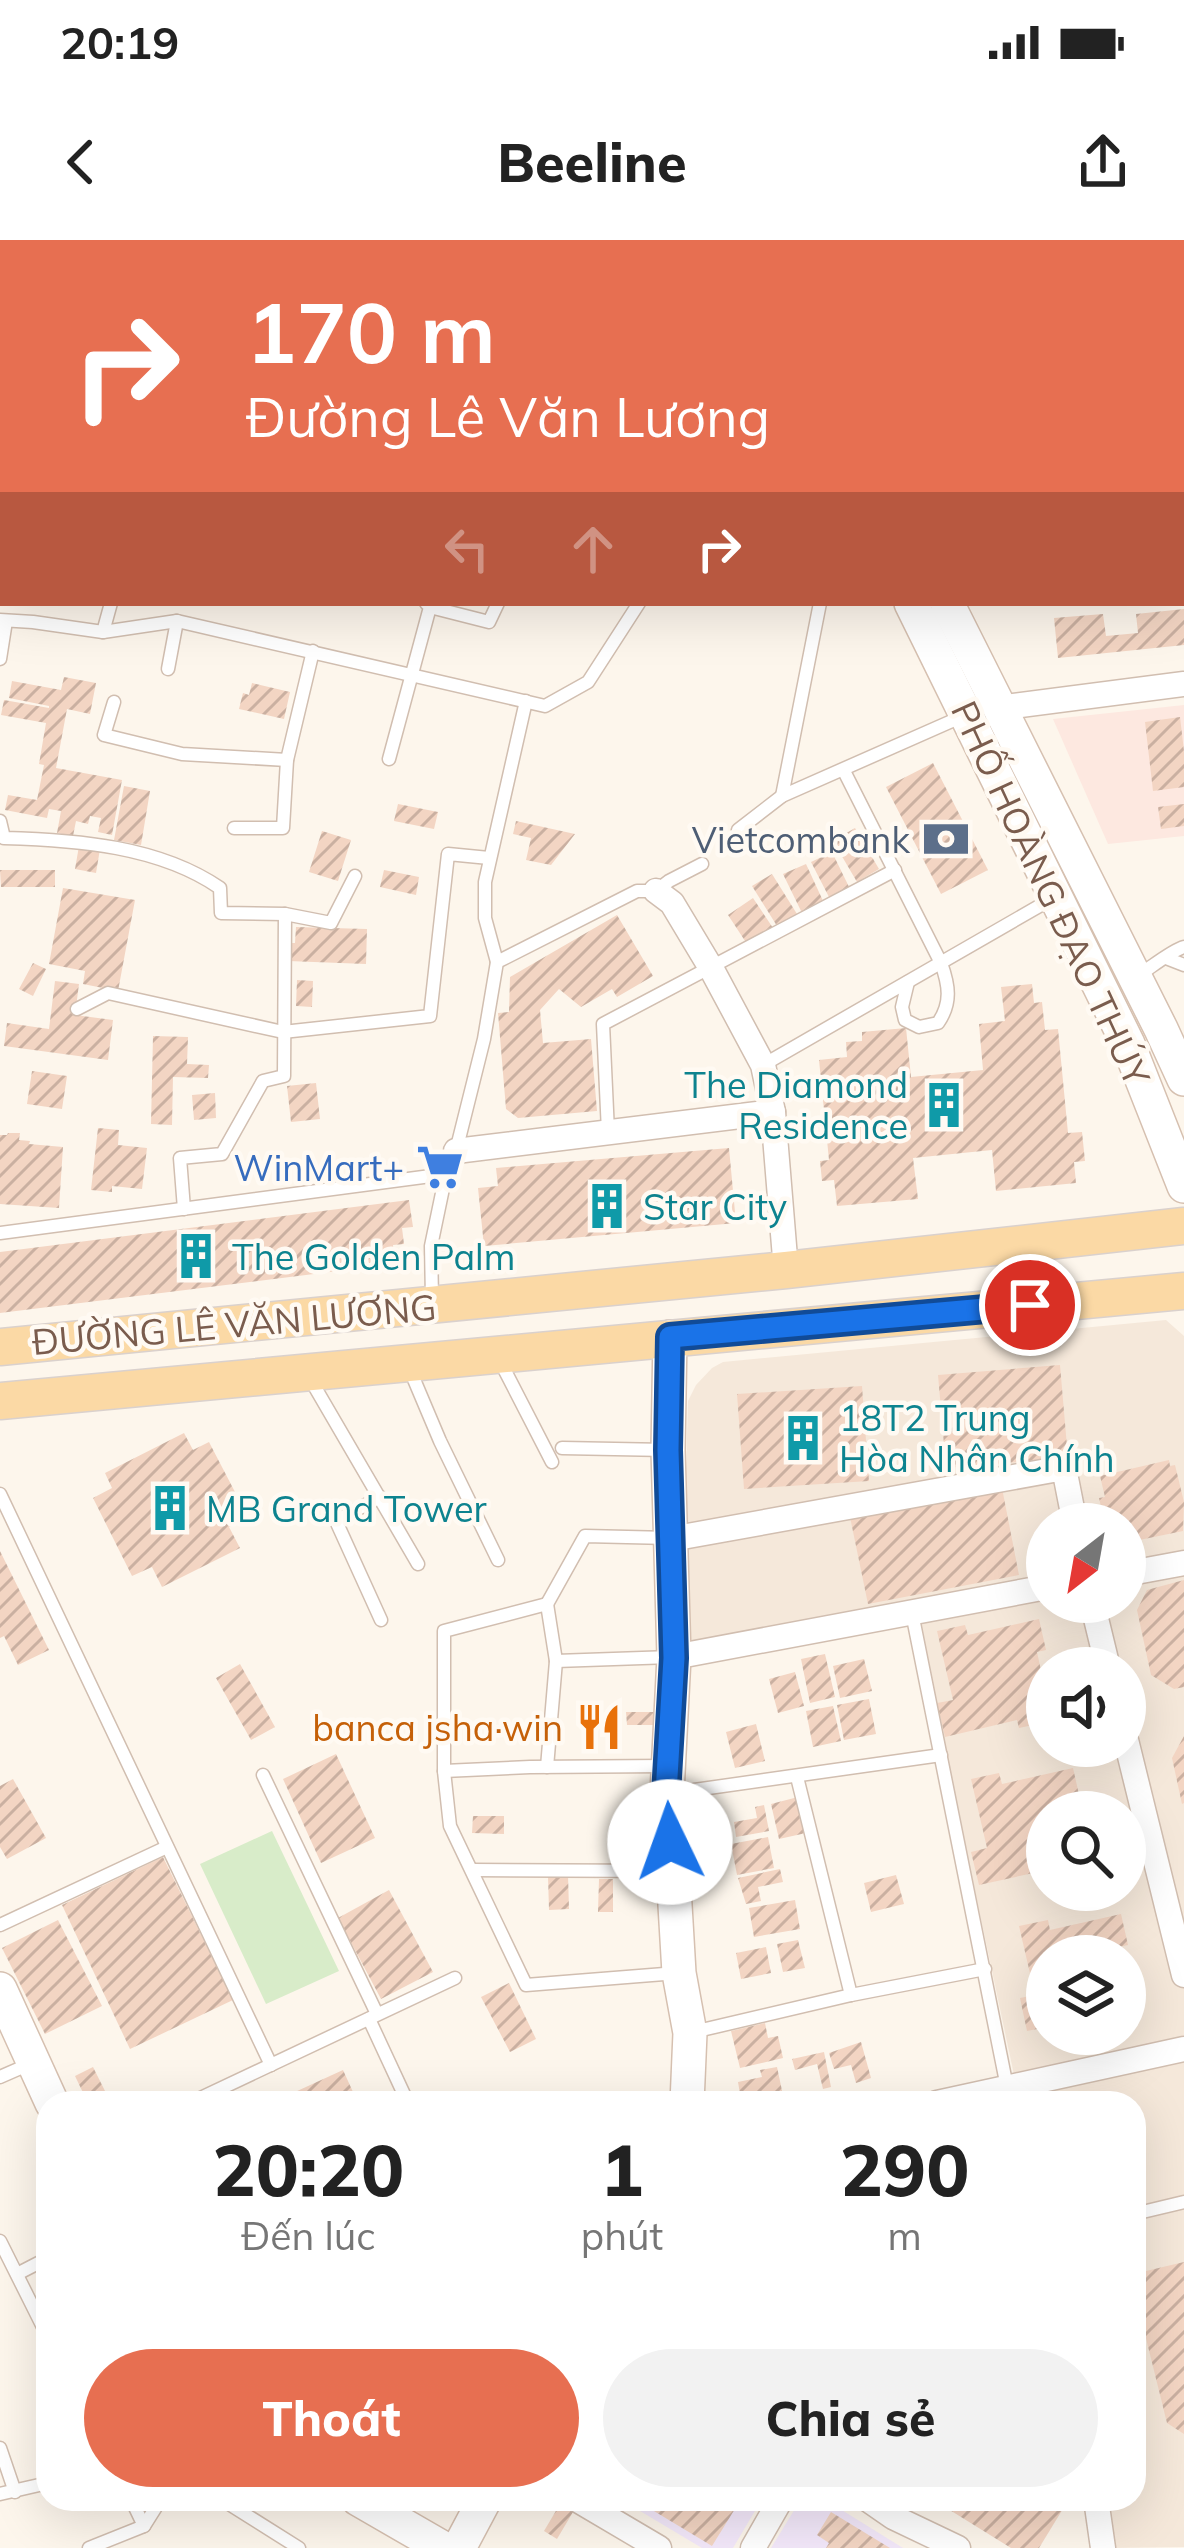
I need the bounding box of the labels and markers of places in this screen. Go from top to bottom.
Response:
bank icon: Vietcombank [921,814,971,864]
place label: Vietcombank [692,817,910,862]
place label: The Diamond Residence [684,1062,908,1148]
building icon: The Diamond Residence [919,1080,969,1130]
supermarket icon: WinMart+ [415,1142,465,1192]
place label: WinMart+ [234,1145,404,1190]
building icon: Star City [582,1181,632,1231]
place label: Star City [643,1184,787,1229]
building icon: The Golden Palm [171,1231,221,1281]
place label: The Golden Palm [232,1234,515,1279]
pin [979,1254,1081,1356]
place label: 18T2 Trung Hòa Nhân Chính [839,1395,1115,1481]
building icon: 18T2 Trung Hòa Nhân Chính [778,1413,828,1463]
building icon: MB Grand Tower [145,1483,195,1533]
place label: MB Grand Tower [206,1486,487,1531]
restaurant icon: banca jsha·win [574,1702,624,1752]
place label: banca jsha·win [312,1705,563,1750]

